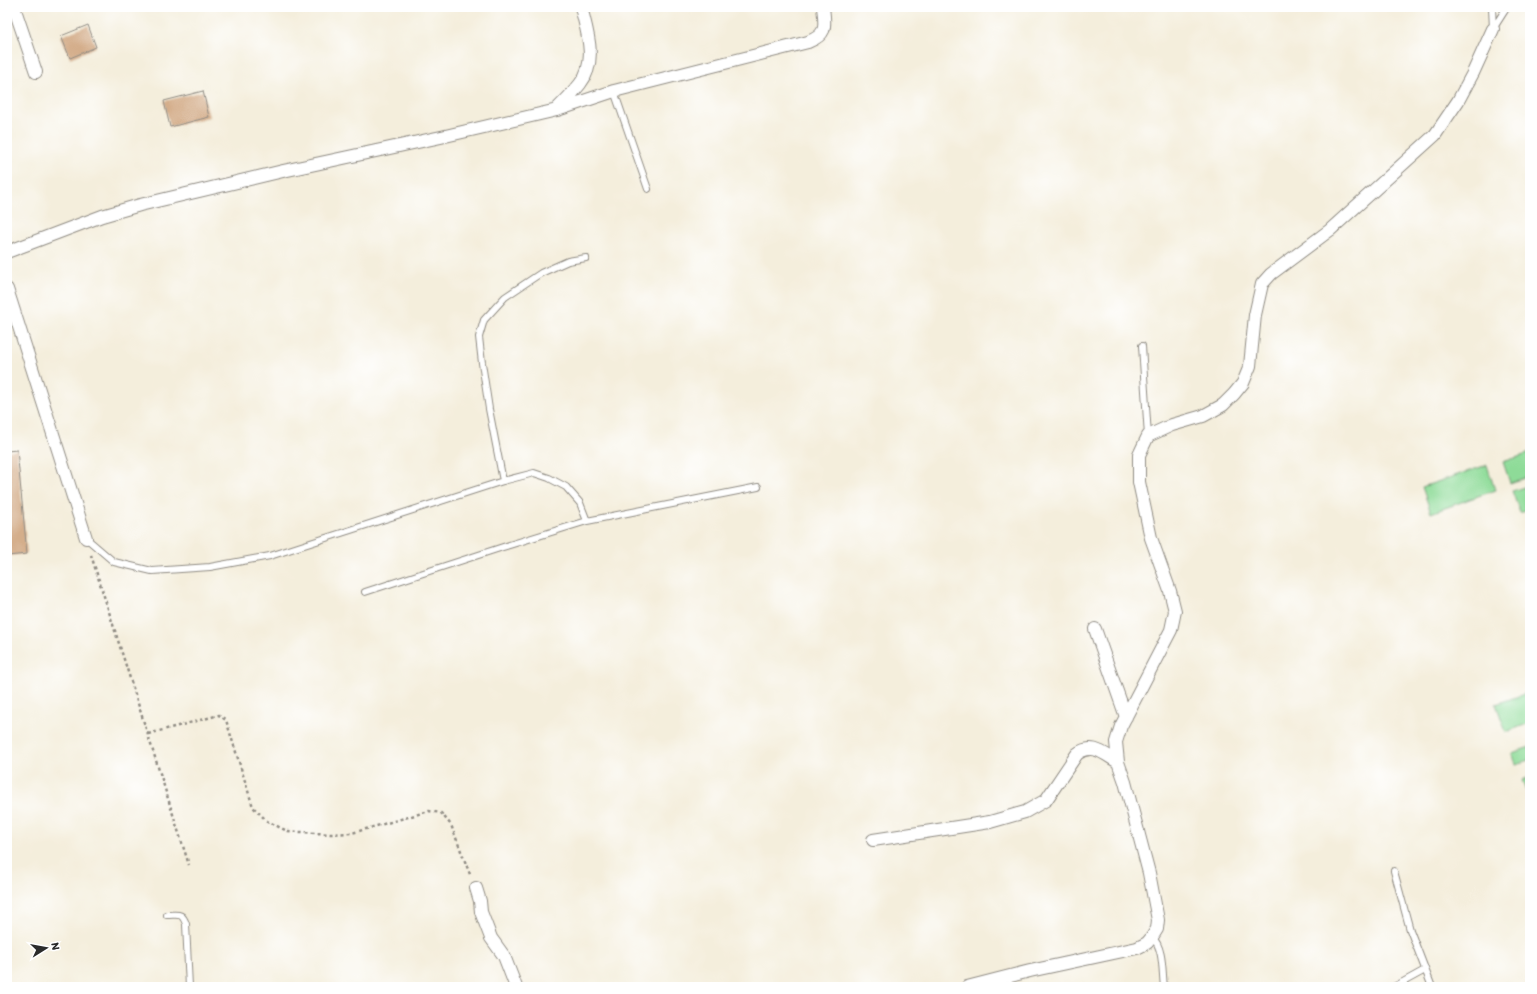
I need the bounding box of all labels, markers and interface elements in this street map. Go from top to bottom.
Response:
north arrow [26,928,66,968]
text: N [48,941,62,951]

